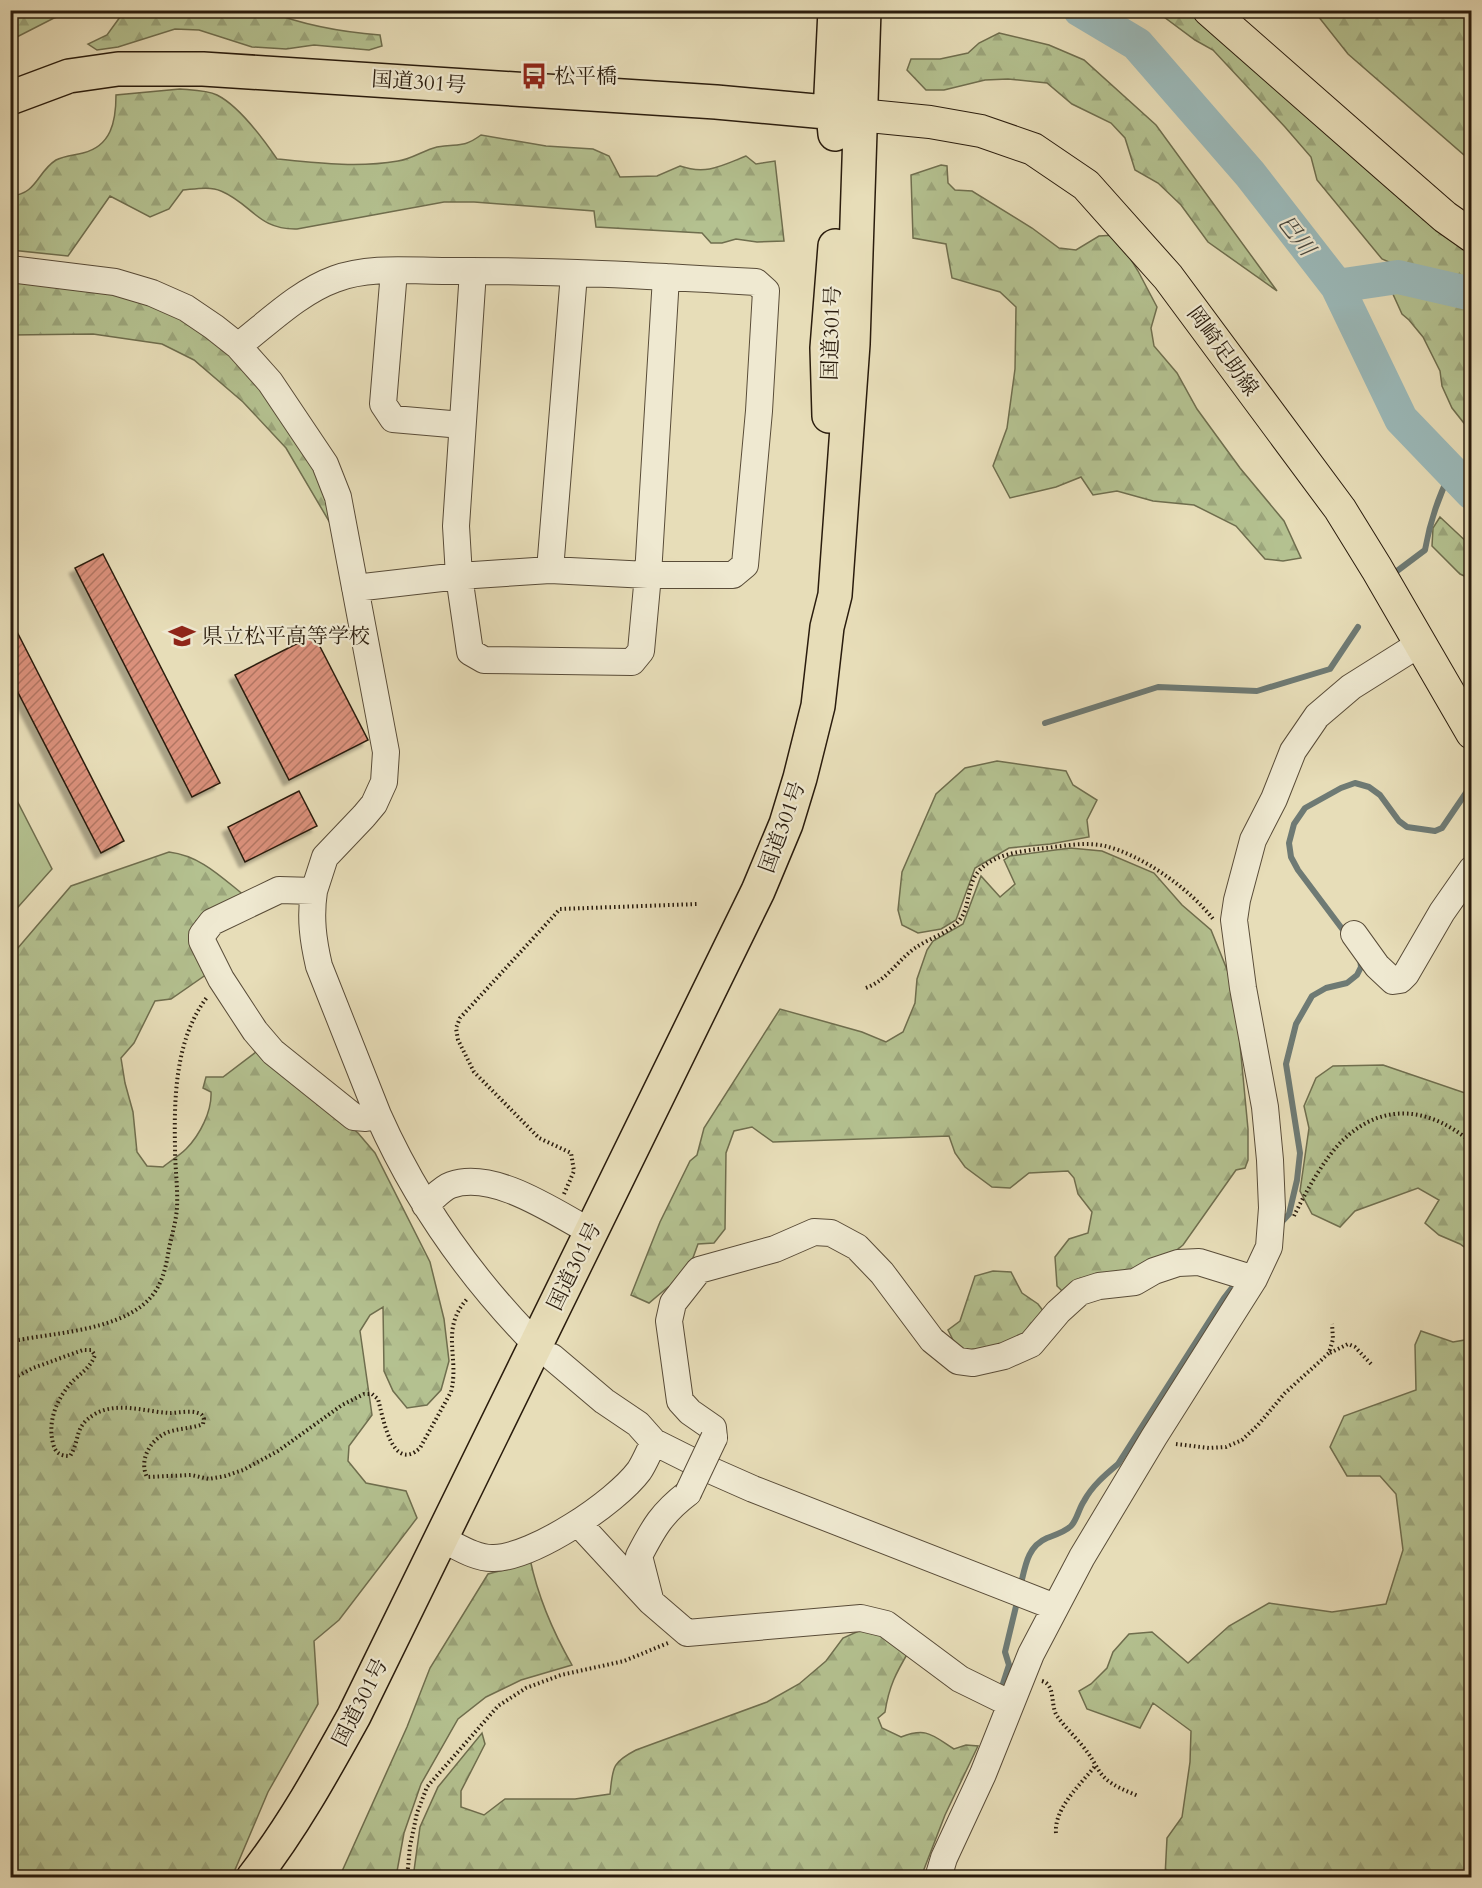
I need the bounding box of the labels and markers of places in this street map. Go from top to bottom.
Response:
bus stop icon: 松平橋 [519,61,549,91]
place label: 松平橋 [554,62,617,91]
school or university icon: 県立松平高等学校 [167,621,197,651]
place label: 県立松平高等学校 [202,622,370,651]

